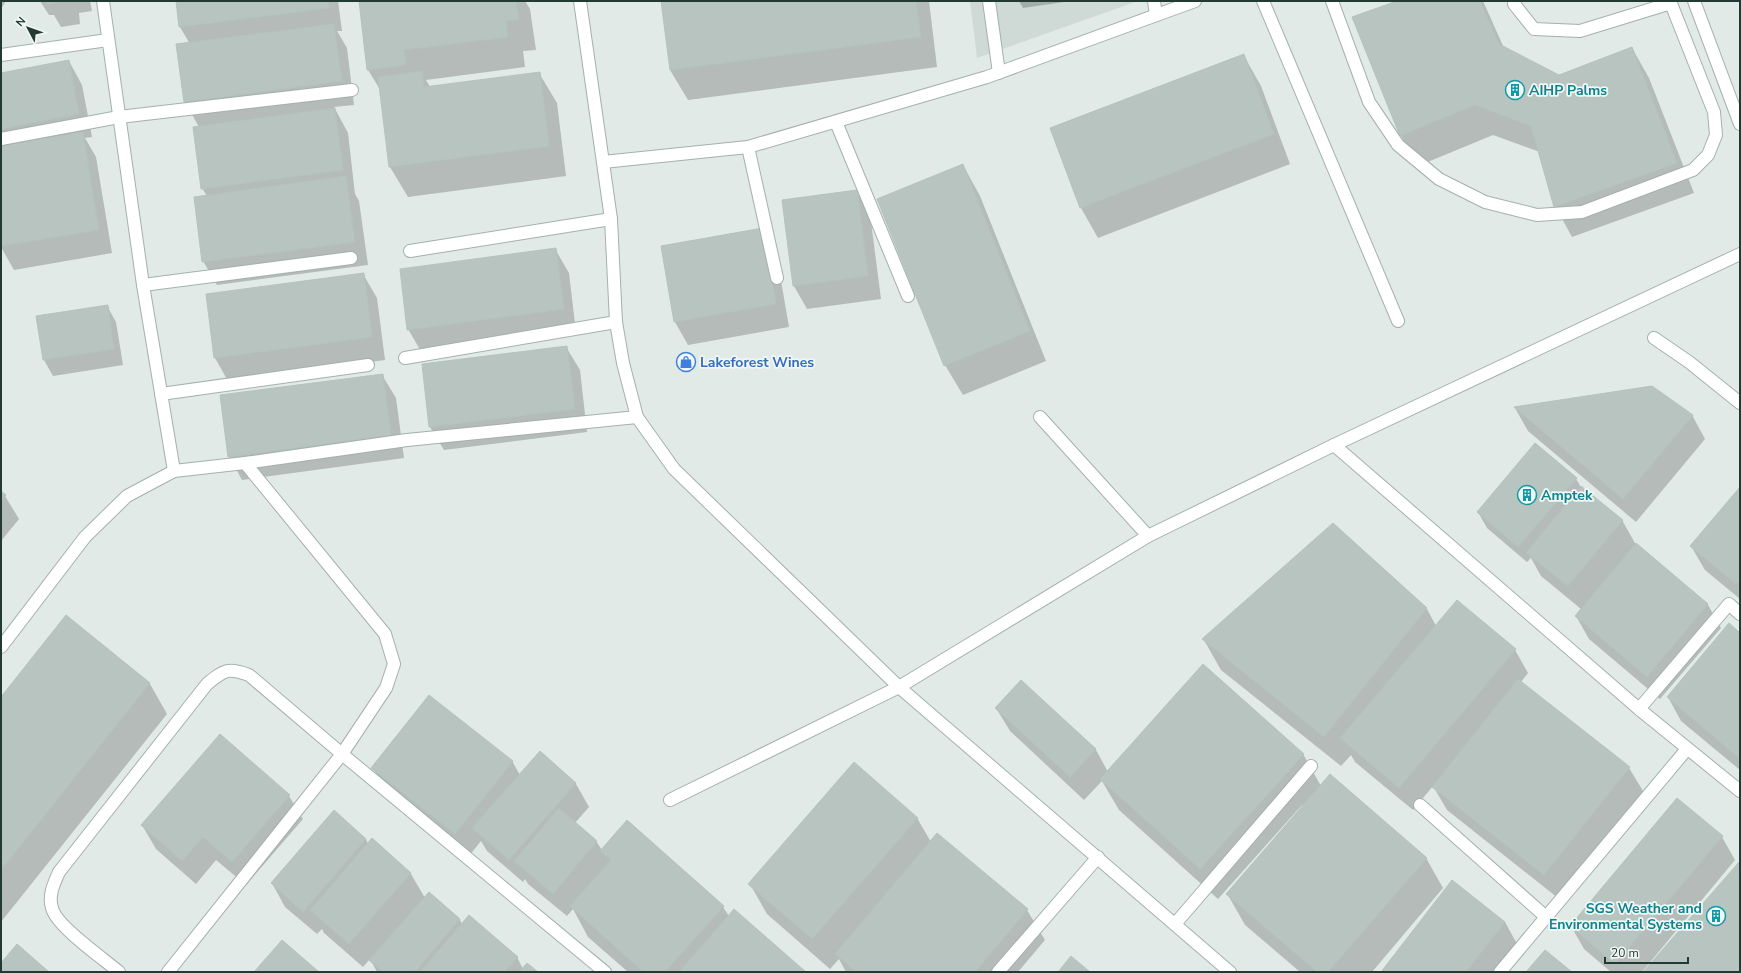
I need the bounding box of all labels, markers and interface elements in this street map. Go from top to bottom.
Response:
north arrow [8,8,48,48]
text: N [12,14,29,30]
building icon: AIHP Palms [1504,79,1526,101]
place label: AIHP Palms [1529,81,1607,100]
shop icon: Lakeforest Wines [675,351,697,373]
place label: Lakeforest Wines [700,353,814,372]
building icon: Amptek [1516,484,1538,506]
place label: Amptek [1541,486,1593,505]
place label: SGS Weather and Environmental Systems [1549,899,1702,934]
building icon: SGS Weather and Environmental Systems [1705,905,1727,927]
scale bar [1605,939,1688,965]
text: 20 m [1611,945,1639,961]

